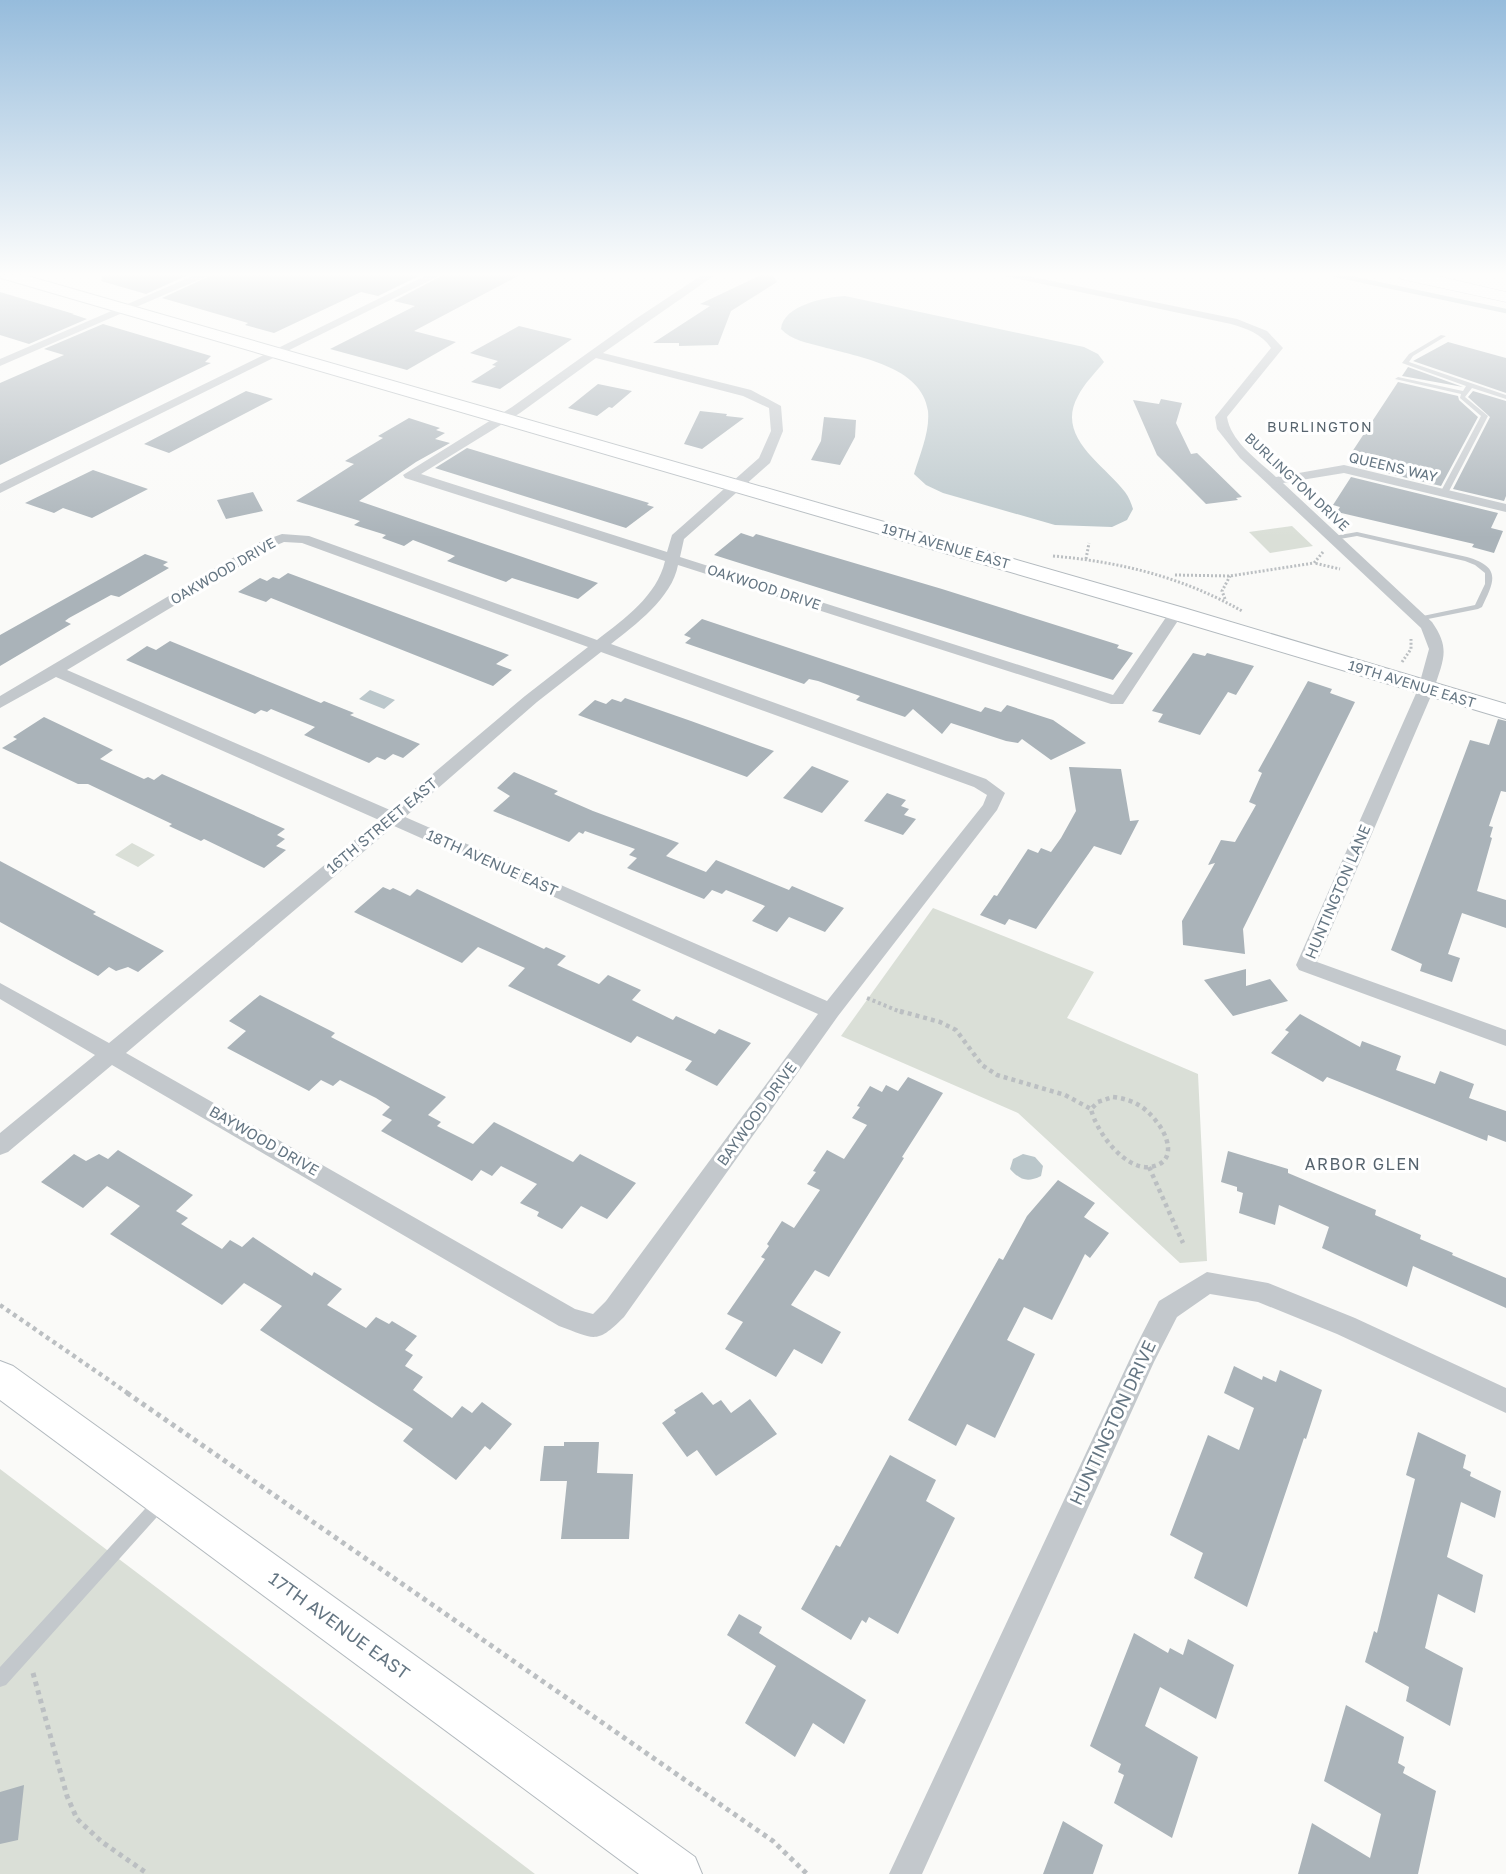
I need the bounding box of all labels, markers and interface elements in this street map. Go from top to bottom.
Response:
district label: BURLINGTON [1267,418,1373,435]
street label: BURLINGTON DRIVE [1242,429,1353,534]
street label: QUEENS WAY [1347,448,1439,485]
street label: 19TH AVENUE EAST [880,519,1012,572]
street label: OAKWOOD DRIVE [167,534,278,607]
street label: OAKWOOD DRIVE [705,560,823,613]
street label: 19TH AVENUE EAST [1346,656,1478,711]
street label: 16TH STREET EAST [322,774,440,877]
street label: HUNTINGTON LANE [1301,822,1374,962]
street label: 18TH AVENUE EAST [424,825,561,899]
street label: BAYWOOD DRIVE [713,1058,800,1169]
street label: BAYWOOD DRIVE [207,1101,322,1179]
district label: ARBOR GLEN [1305,1154,1421,1174]
street label: HUNTINGTON DRIVE [1064,1337,1160,1508]
street label: 17TH AVENUE EAST [265,1567,414,1684]

